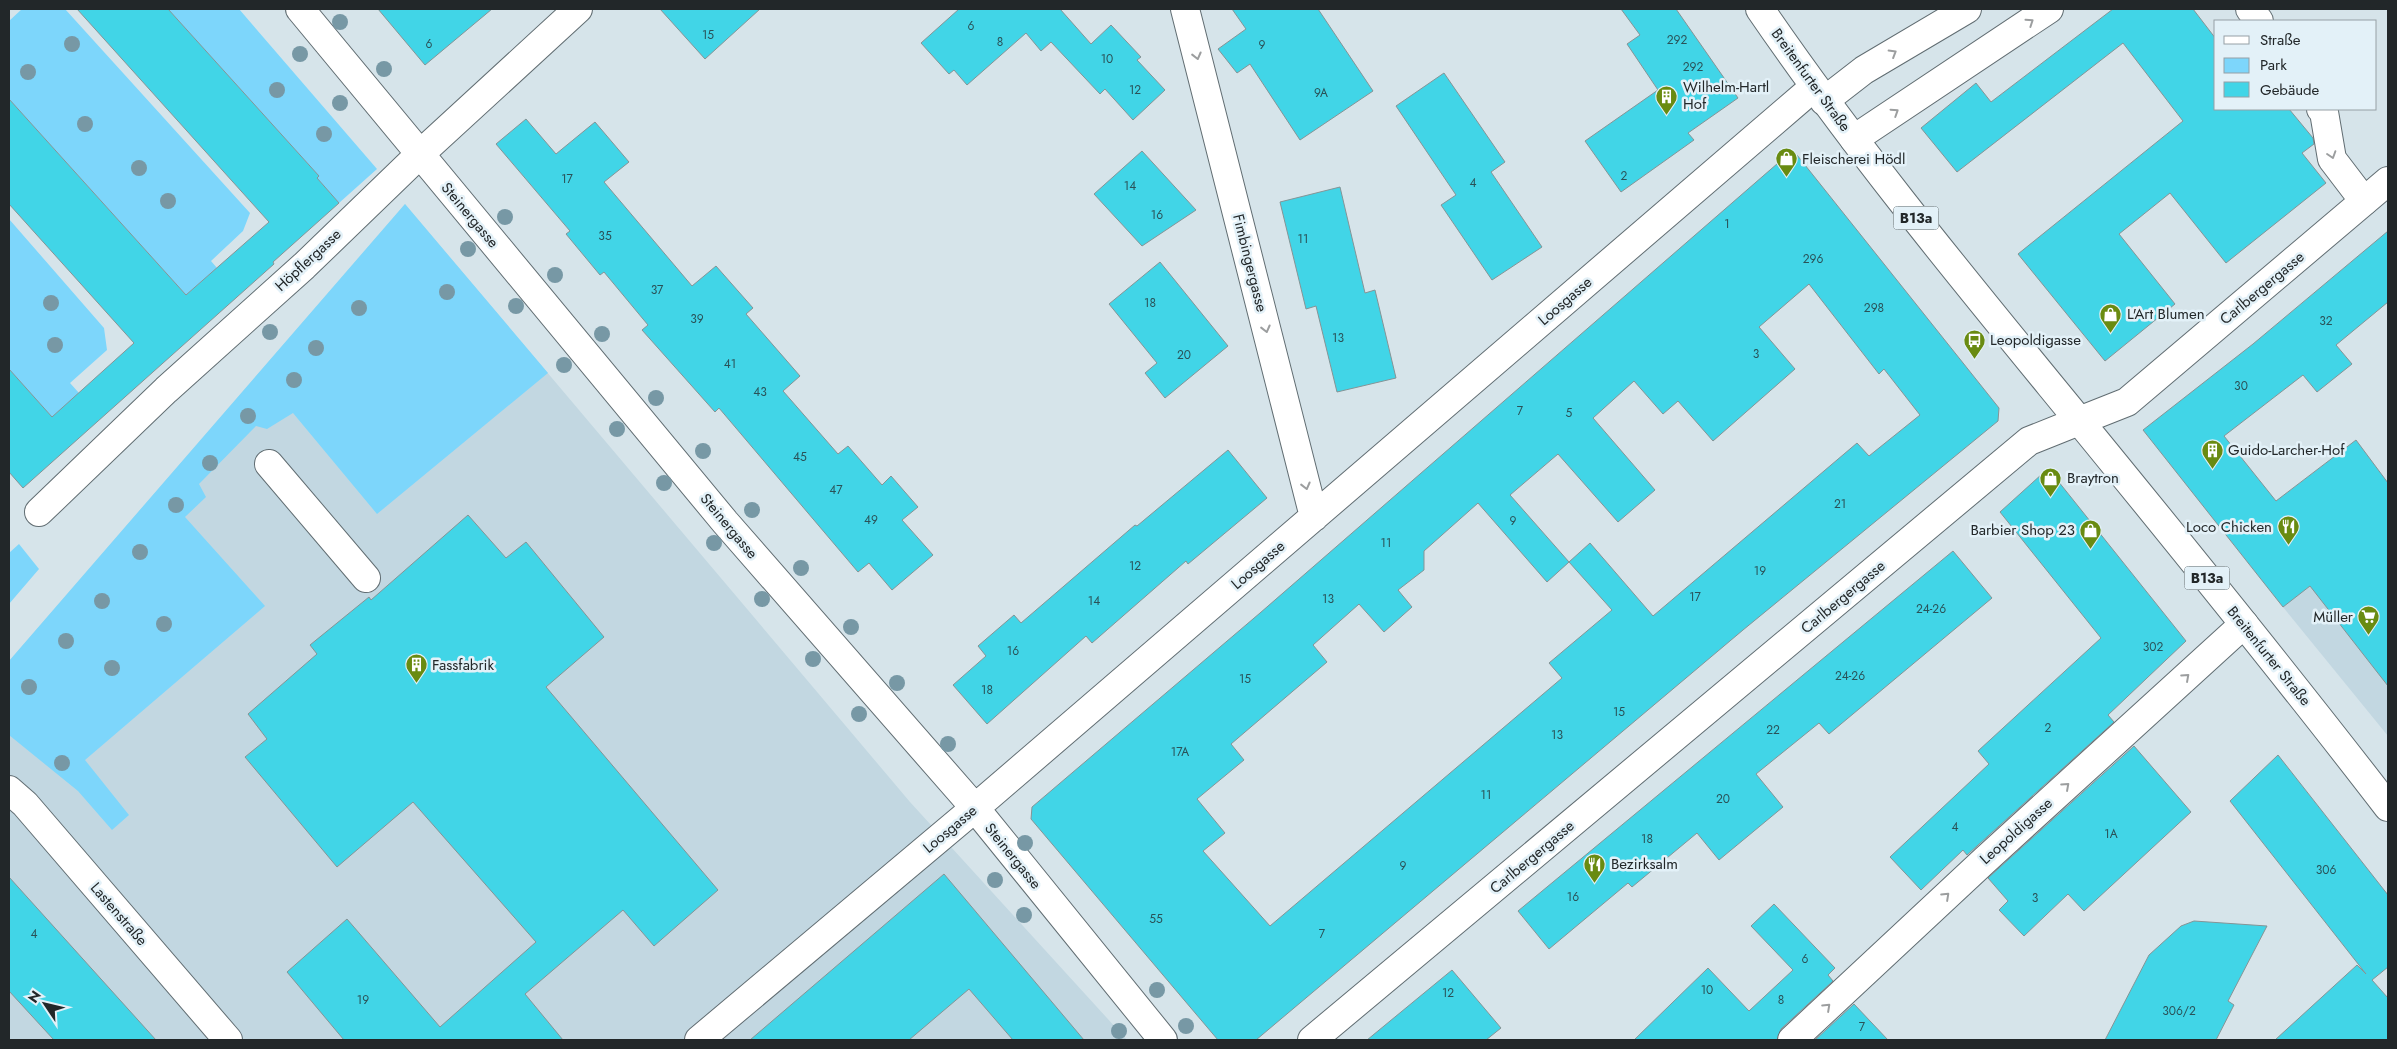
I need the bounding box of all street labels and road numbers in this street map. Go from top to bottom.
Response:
street label: Breitenfurter Straße [1766,24,1856,136]
street label: Steinergasse [436,177,504,253]
road number: B13a [1894,207,1938,230]
street label: Fimbingergasse [1227,212,1273,315]
street label: Höpflergasse [270,223,346,296]
street label: Carlbergergasse [2215,246,2309,330]
street label: Loosgasse [1533,271,1597,331]
street label: Steinergasse [695,488,763,564]
street label: Loosgasse [1226,535,1290,595]
street label: Carlbergergasse [1796,555,1890,639]
road number: B13a [2184,566,2230,590]
street label: Breitenfurter Straße [2222,601,2316,711]
street label: Leopoldigasse [1975,792,2057,870]
street label: Loosgasse [918,800,982,858]
street label: Carlbergergasse [1485,815,1579,899]
street label: Steinergasse [979,818,1047,894]
street label: Lastenstraße [85,878,153,951]

